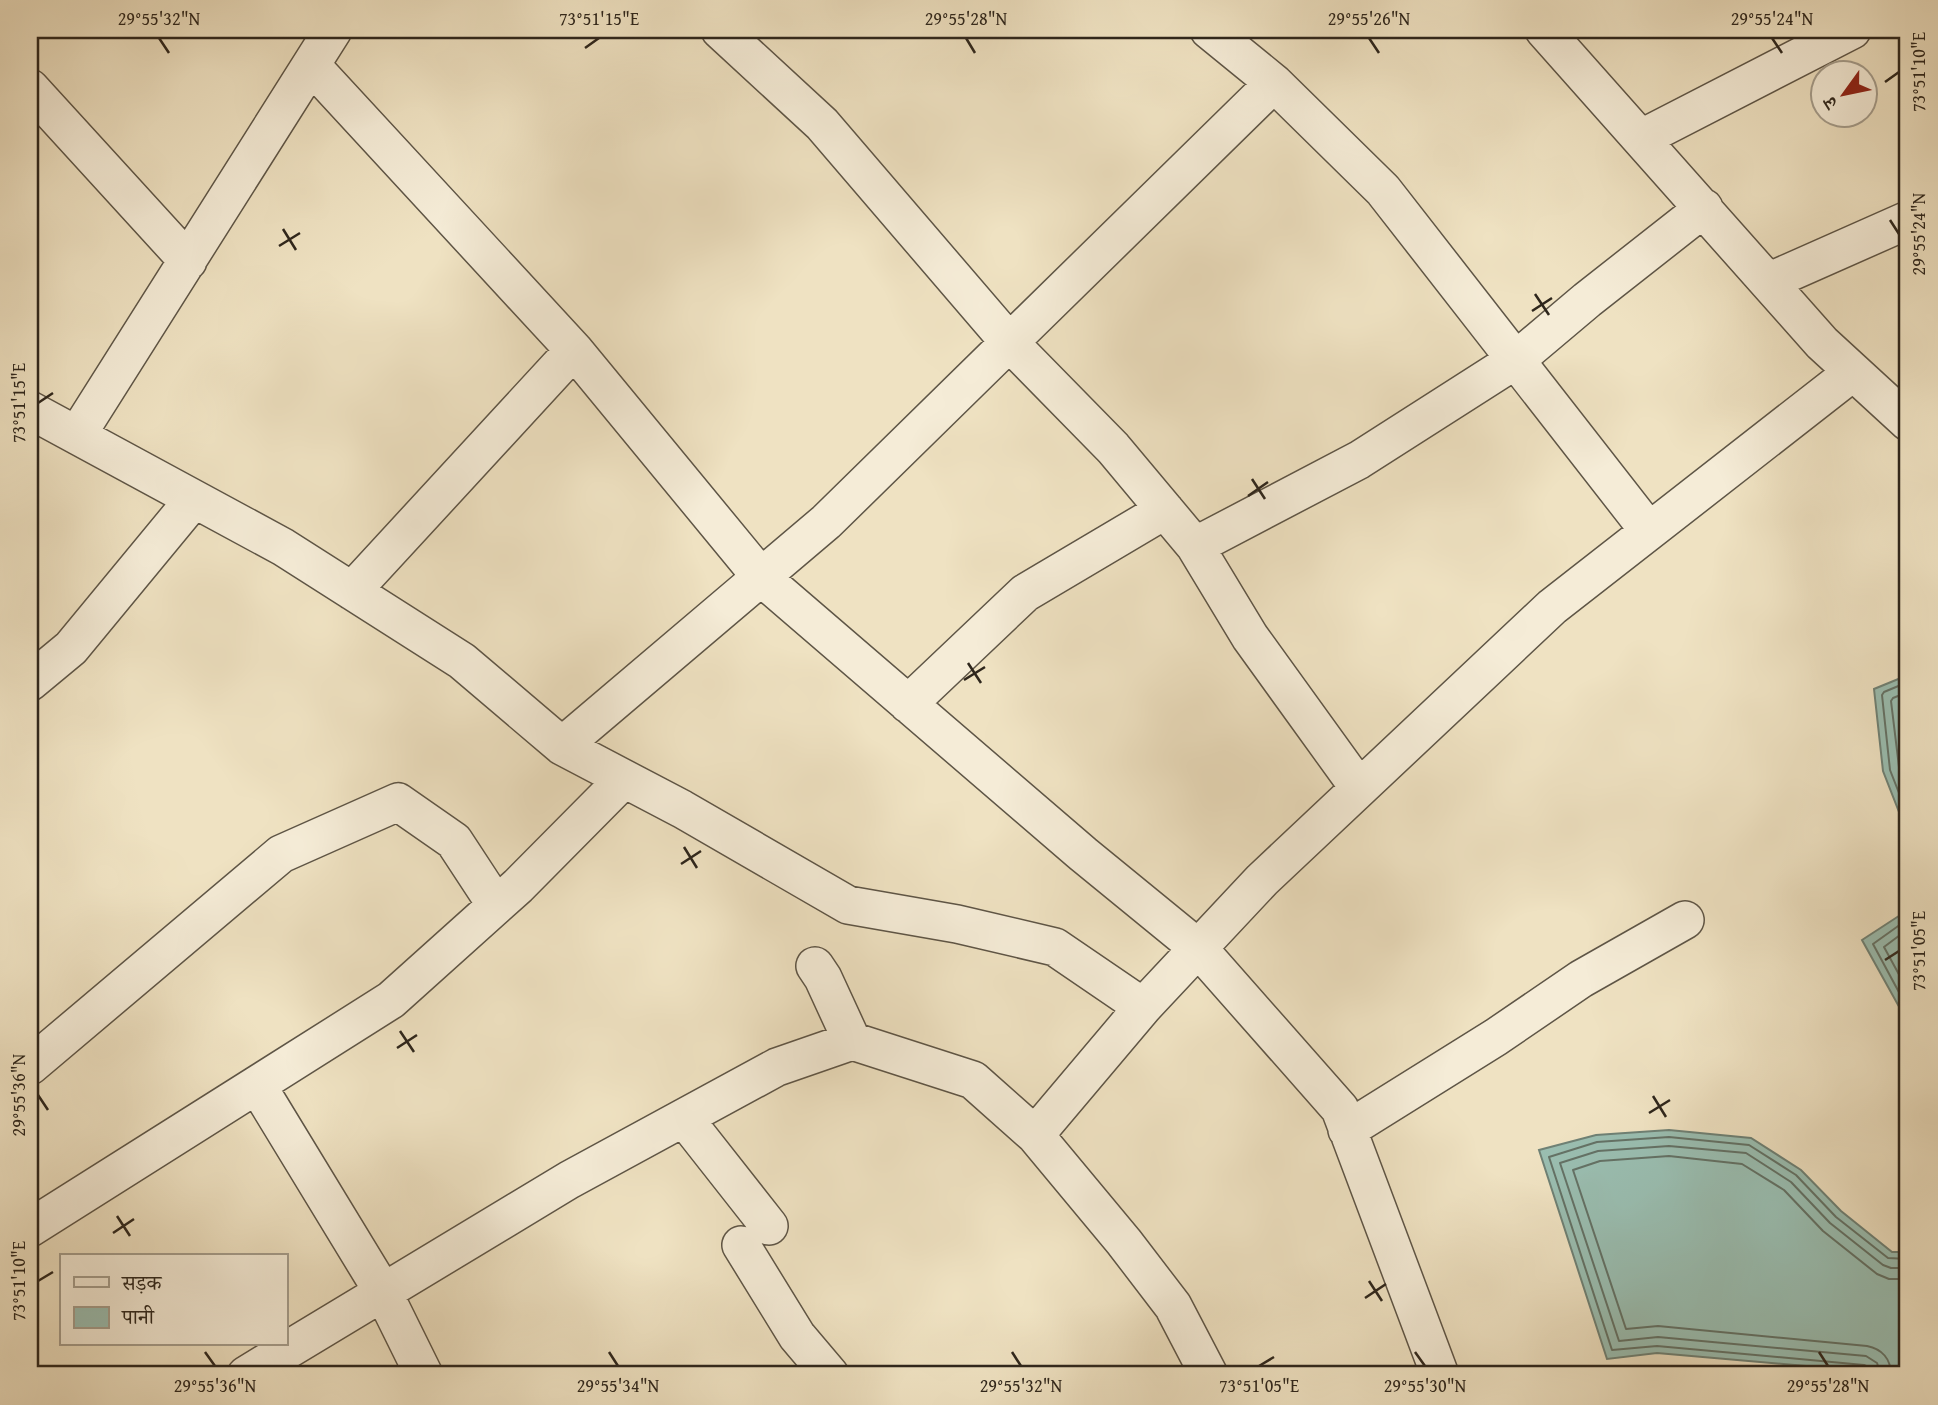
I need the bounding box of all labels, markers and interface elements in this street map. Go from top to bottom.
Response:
text: 29°55'32"N [118,5,201,32]
text: 73°51'15"E [559,5,639,32]
text: 29°55'28"N [925,5,1008,32]
text: 29°55'26"N [1328,5,1411,32]
text: 29°55'24"N [1731,5,1814,32]
text: 73°51'10"E [1905,32,1932,112]
north arrow [1808,60,1878,130]
text: उ [1815,90,1845,117]
text: 29°55'24"N [1905,192,1932,275]
text: 73°51'15"E [5,363,32,443]
text: 73°51'05"E [1905,911,1932,991]
text: 29°55'36"N [5,1053,32,1136]
text: 73°51'10"E [5,1241,32,1321]
legend [60,1254,287,1346]
text: सड़क [121,1267,162,1298]
text: पानी [121,1301,155,1332]
text: 29°55'36"N [174,1372,257,1399]
text: 29°55'34"N [577,1372,660,1399]
text: 29°55'32"N [980,1372,1063,1399]
text: 73°51'05"E [1219,1372,1299,1399]
text: 29°55'30"N [1384,1372,1467,1399]
text: 29°55'28"N [1787,1372,1870,1399]

